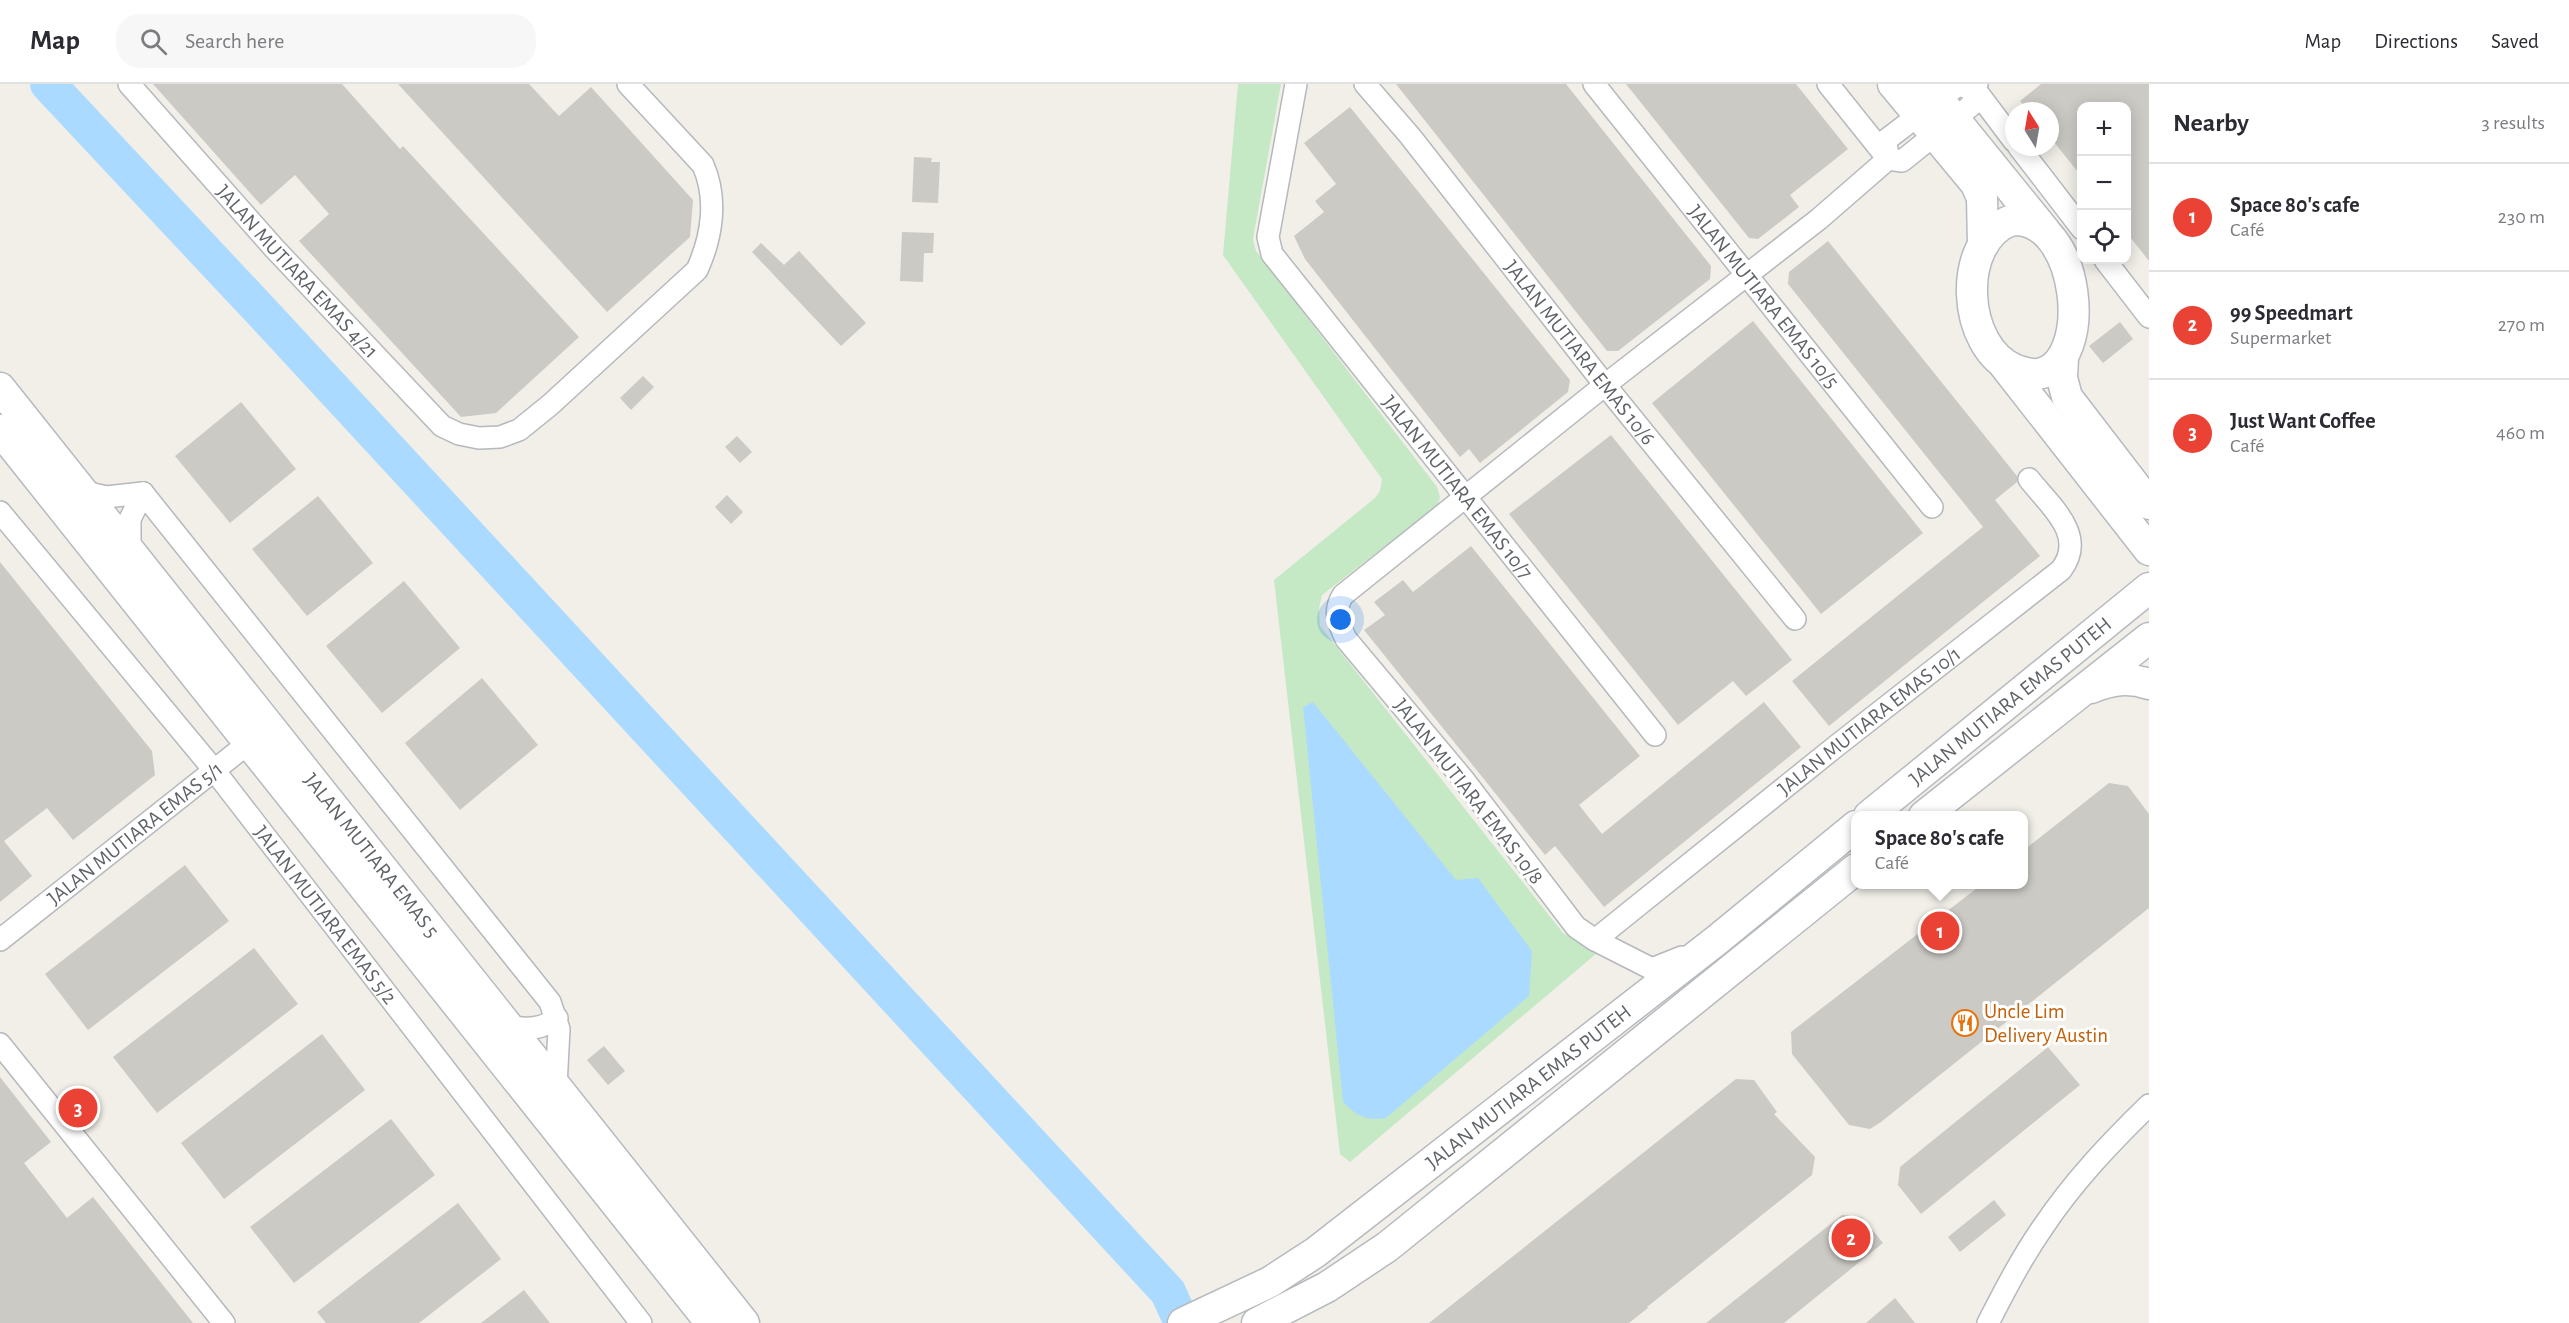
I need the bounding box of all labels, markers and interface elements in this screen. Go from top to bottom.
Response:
search box [116,14,536,68]
icon: search [137,25,170,58]
text: Map [30,27,80,55]
text: Search here [185,30,284,52]
text: Map [2305,31,2341,52]
text: Directions [2374,31,2458,52]
text: Saved [2491,31,2539,52]
north arrow [2005,102,2059,156]
map controls [2077,102,2131,264]
button: + [2077,102,2131,156]
text: Nearby [2173,110,2249,136]
text: 3 results [2481,113,2545,133]
button: − [2077,156,2131,210]
street label: JALAN MUTIARA EMAS 4/21 [212,181,382,362]
text: Space 80's cafe [2230,194,2360,216]
street label: JALAN MUTIARA EMAS 10/5 [1684,201,1843,392]
text: 1 [2189,207,2196,227]
text: 230 m [2498,207,2545,227]
button: locate [2077,210,2131,264]
text: Café [2230,220,2264,240]
street label: JALAN MUTIARA EMAS 10/6 [1500,256,1659,449]
text: 99 Speedmart [2230,302,2353,324]
text: 2 [2188,315,2197,335]
text: 270 m [2498,315,2545,335]
text: Supermarket [2230,328,2331,348]
street label: JALAN MUTIARA EMAS 10/7 [1378,392,1537,583]
text: Just Want Coffee [2230,410,2376,432]
text: 3 [2188,423,2197,443]
text: 460 m [2496,423,2545,443]
text: Café [2230,436,2264,456]
your location [1326,605,1355,634]
street label: JALAN MUTIARA EMAS PUTEH [1906,613,2115,790]
street label: JALAN MUTIARA EMAS 10/1 [1774,643,1965,800]
street label: JALAN MUTIARA EMAS 10/8 [1390,695,1547,888]
street label: JALAN MUTIARA EMAS 5/1 [44,758,227,909]
street label: JALAN MUTIARA EMAS 5 [300,769,443,942]
popup [1851,811,2028,889]
street label: JALAN MUTIARA EMAS 5/2 [250,822,401,1008]
text: Space 80's cafe [1875,827,2004,849]
text: Café [1875,853,1909,873]
pin: 1 [1920,908,1960,954]
street label: JALAN MUTIARA EMAS PUTEH [1422,1001,1635,1173]
place label: Uncle Lim Delivery Austin [1984,1001,2108,1046]
restaurant icon: Uncle Lim Delivery Austin [1950,1008,1980,1038]
pin: 3 [58,1086,98,1130]
pin: 2 [1832,1216,1870,1260]

